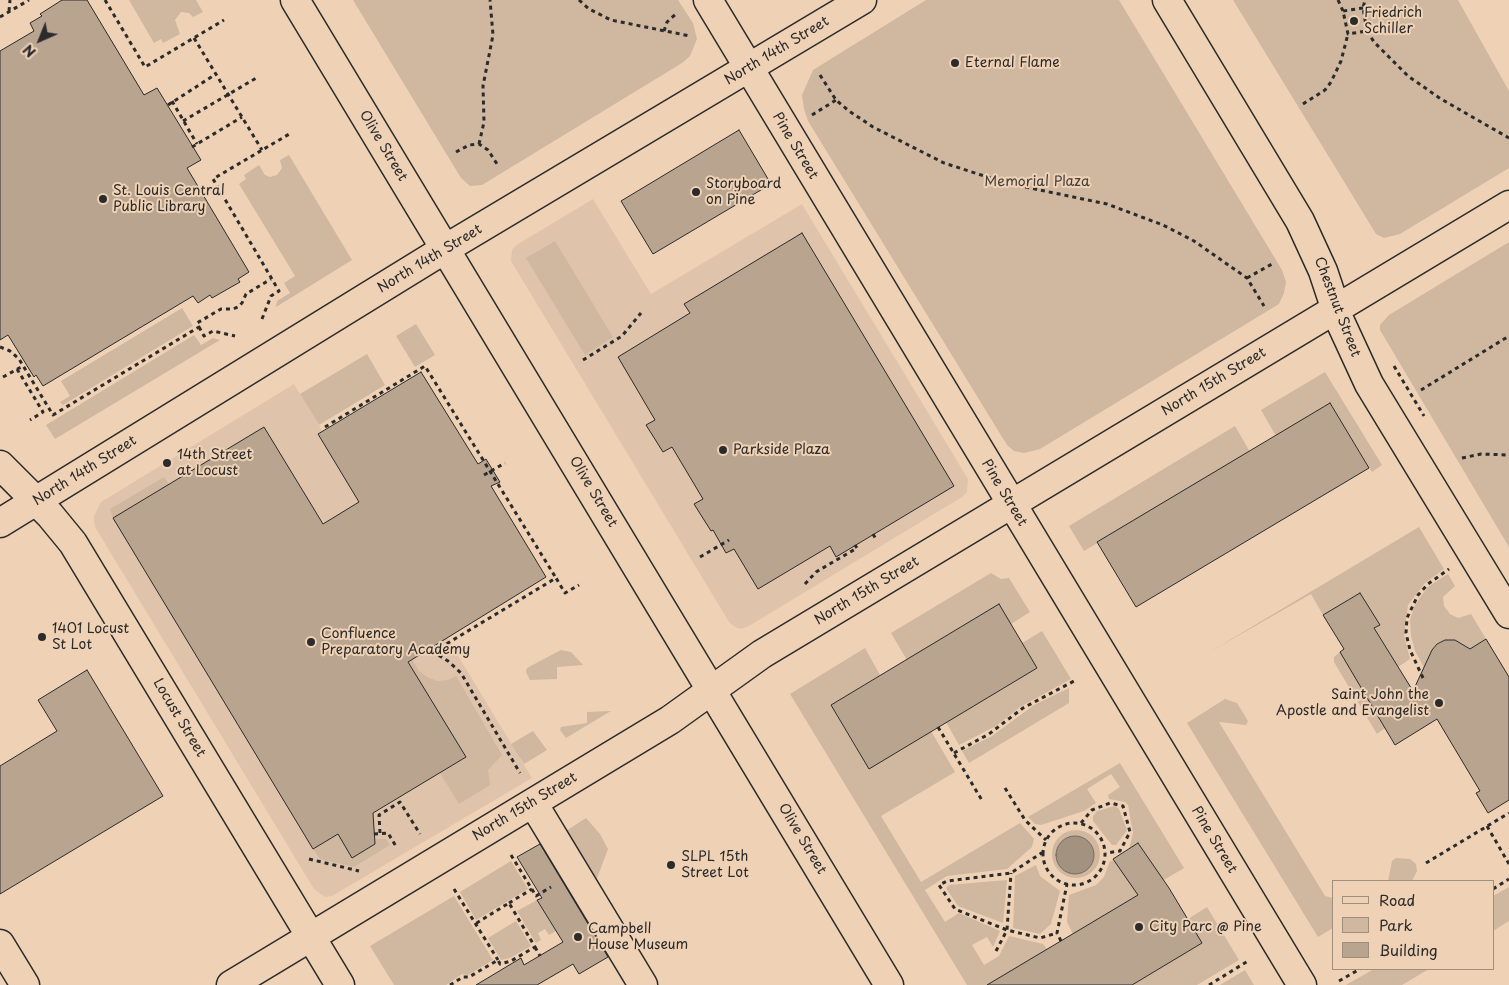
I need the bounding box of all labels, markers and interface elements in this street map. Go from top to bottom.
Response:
place label: Friedrich Schiller [1364,5,1422,38]
street label: North 14th Street [722,13,832,89]
north arrow [15,15,65,65]
marker: Friedrich Schiller [1348,15,1360,27]
text: N [18,40,41,63]
place label: Eternal Flame [965,55,1060,71]
marker: Eternal Flame [949,57,961,69]
street label: Olive Street [355,107,411,185]
street label: Pine Street [769,110,821,182]
park label: Memorial Plaza [984,174,1090,190]
place label: Storyboard on Pine [706,176,781,208]
place label: St. Louis Central Public Library [113,183,225,216]
marker: Storyboard on Pine [690,186,702,198]
marker: St. Louis Central Public Library [97,193,109,205]
street label: North 14th Street [375,221,485,297]
street label: Chestnut Street [1310,255,1364,359]
street label: North 15th Street [1159,344,1269,420]
street label: North 14th Street [30,432,140,510]
place label: Parkside Plaza [733,442,830,458]
marker: Parkside Plaza [717,444,729,456]
place label: 14th Street at Locust [177,447,252,480]
street label: Olive Street [565,453,621,531]
marker: 14th Street at Locust [161,457,173,469]
street label: Pine Street [978,457,1030,529]
street label: North 15th Street [812,553,922,629]
place label: 1401 Locust St Lot [52,621,129,654]
place label: Confluence Preparatory Academy [321,626,470,658]
marker: 1401 Locust St Lot [36,631,48,643]
marker: Confluence Preparatory Academy [305,636,317,648]
street label: Locust Street [149,676,209,760]
place label: Saint John the Apostle and Evangelist [1276,687,1429,720]
marker: Saint John the Apostle and Evangelist [1433,697,1445,709]
street label: North 15th Street [470,769,580,845]
street label: Olive Street [774,800,830,878]
street label: Pine Street [1188,804,1240,876]
place label: SLPL 15th Street Lot [681,849,749,882]
marker: SLPL 15th Street Lot [665,859,677,871]
legend [1332,880,1494,970]
text: Road [1379,888,1415,911]
text: Park [1379,913,1413,936]
place label: City Parc @ Pine [1149,919,1262,935]
place label: Campbell House Museum [588,921,688,954]
marker: City Parc @ Pine [1133,921,1145,933]
marker: Campbell House Museum [572,931,584,943]
text: Building [1379,938,1438,961]

